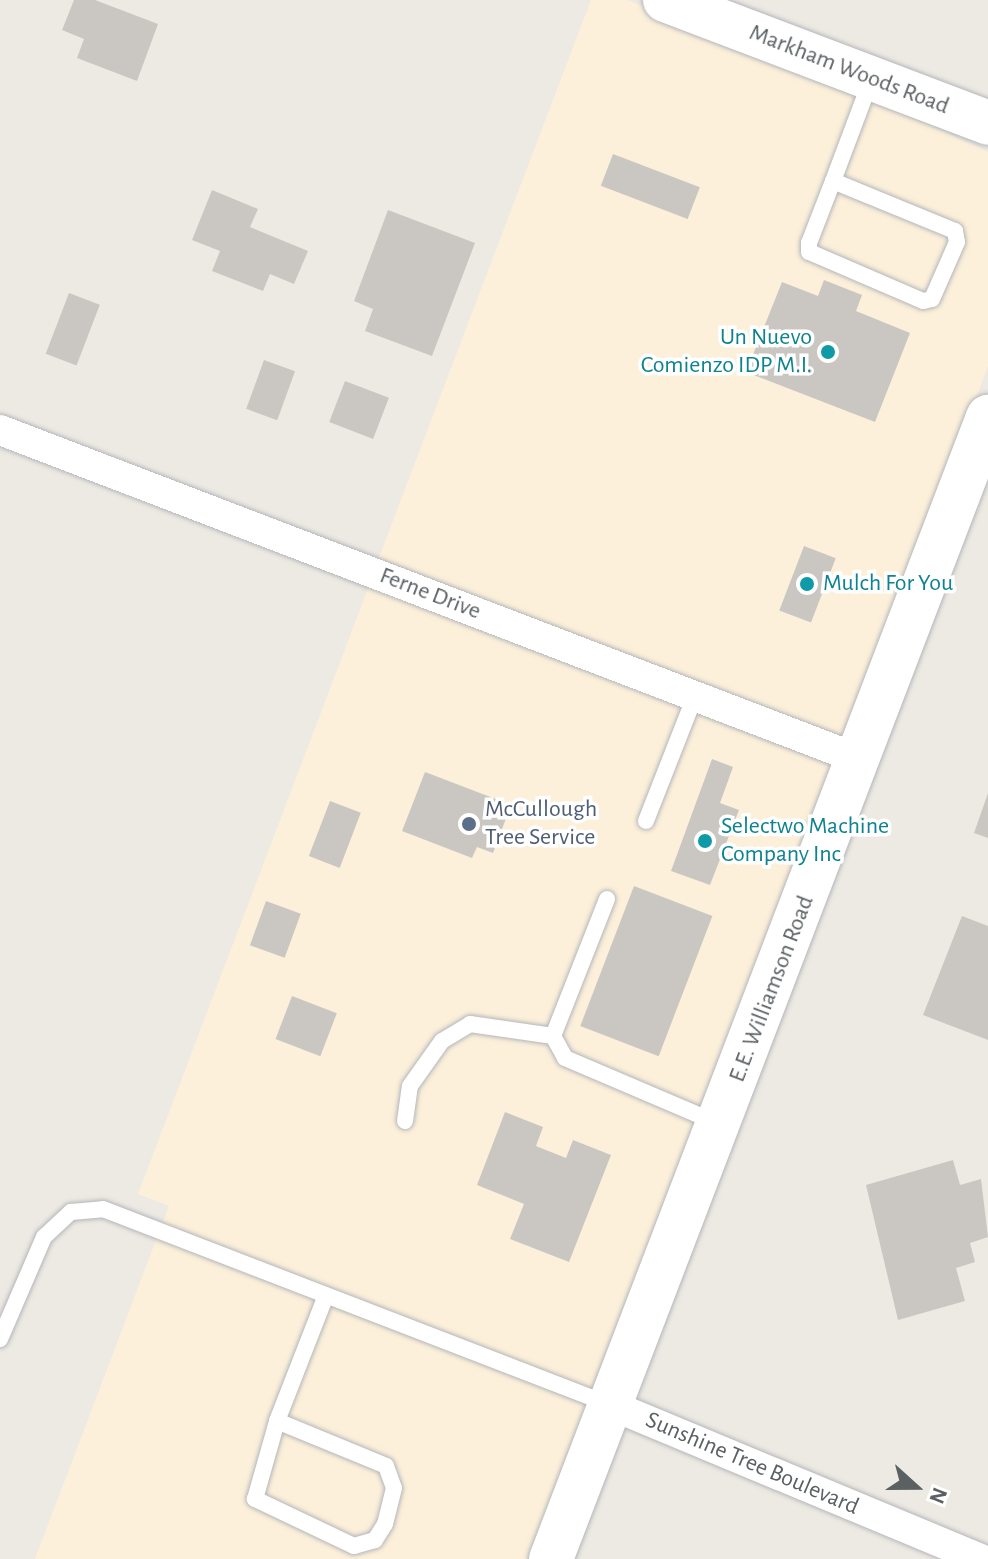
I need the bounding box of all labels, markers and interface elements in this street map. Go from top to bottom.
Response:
street label: Markham Woods Road [745,19,953,121]
place label: Un Nuevo Comienzo IDP M.I. [641,324,812,380]
marker: Un Nuevo Comienzo IDP M.I. [819,343,837,361]
street label: Ferne Drive [376,562,484,626]
place label: Mulch For You [823,570,953,598]
marker: Mulch For You [798,575,816,593]
place label: McCullough Tree Service [485,796,597,852]
place label: Selectwo Machine Company Inc [721,813,889,869]
marker: McCullough Tree Service [460,815,478,833]
marker: Selectwo Machine Company Inc [696,832,714,850]
street label: E.E. Williamson Road [723,892,821,1086]
street label: Sunshine Tree Boulevard [641,1406,863,1522]
north arrow [876,1447,956,1527]
text: N [925,1485,951,1507]

